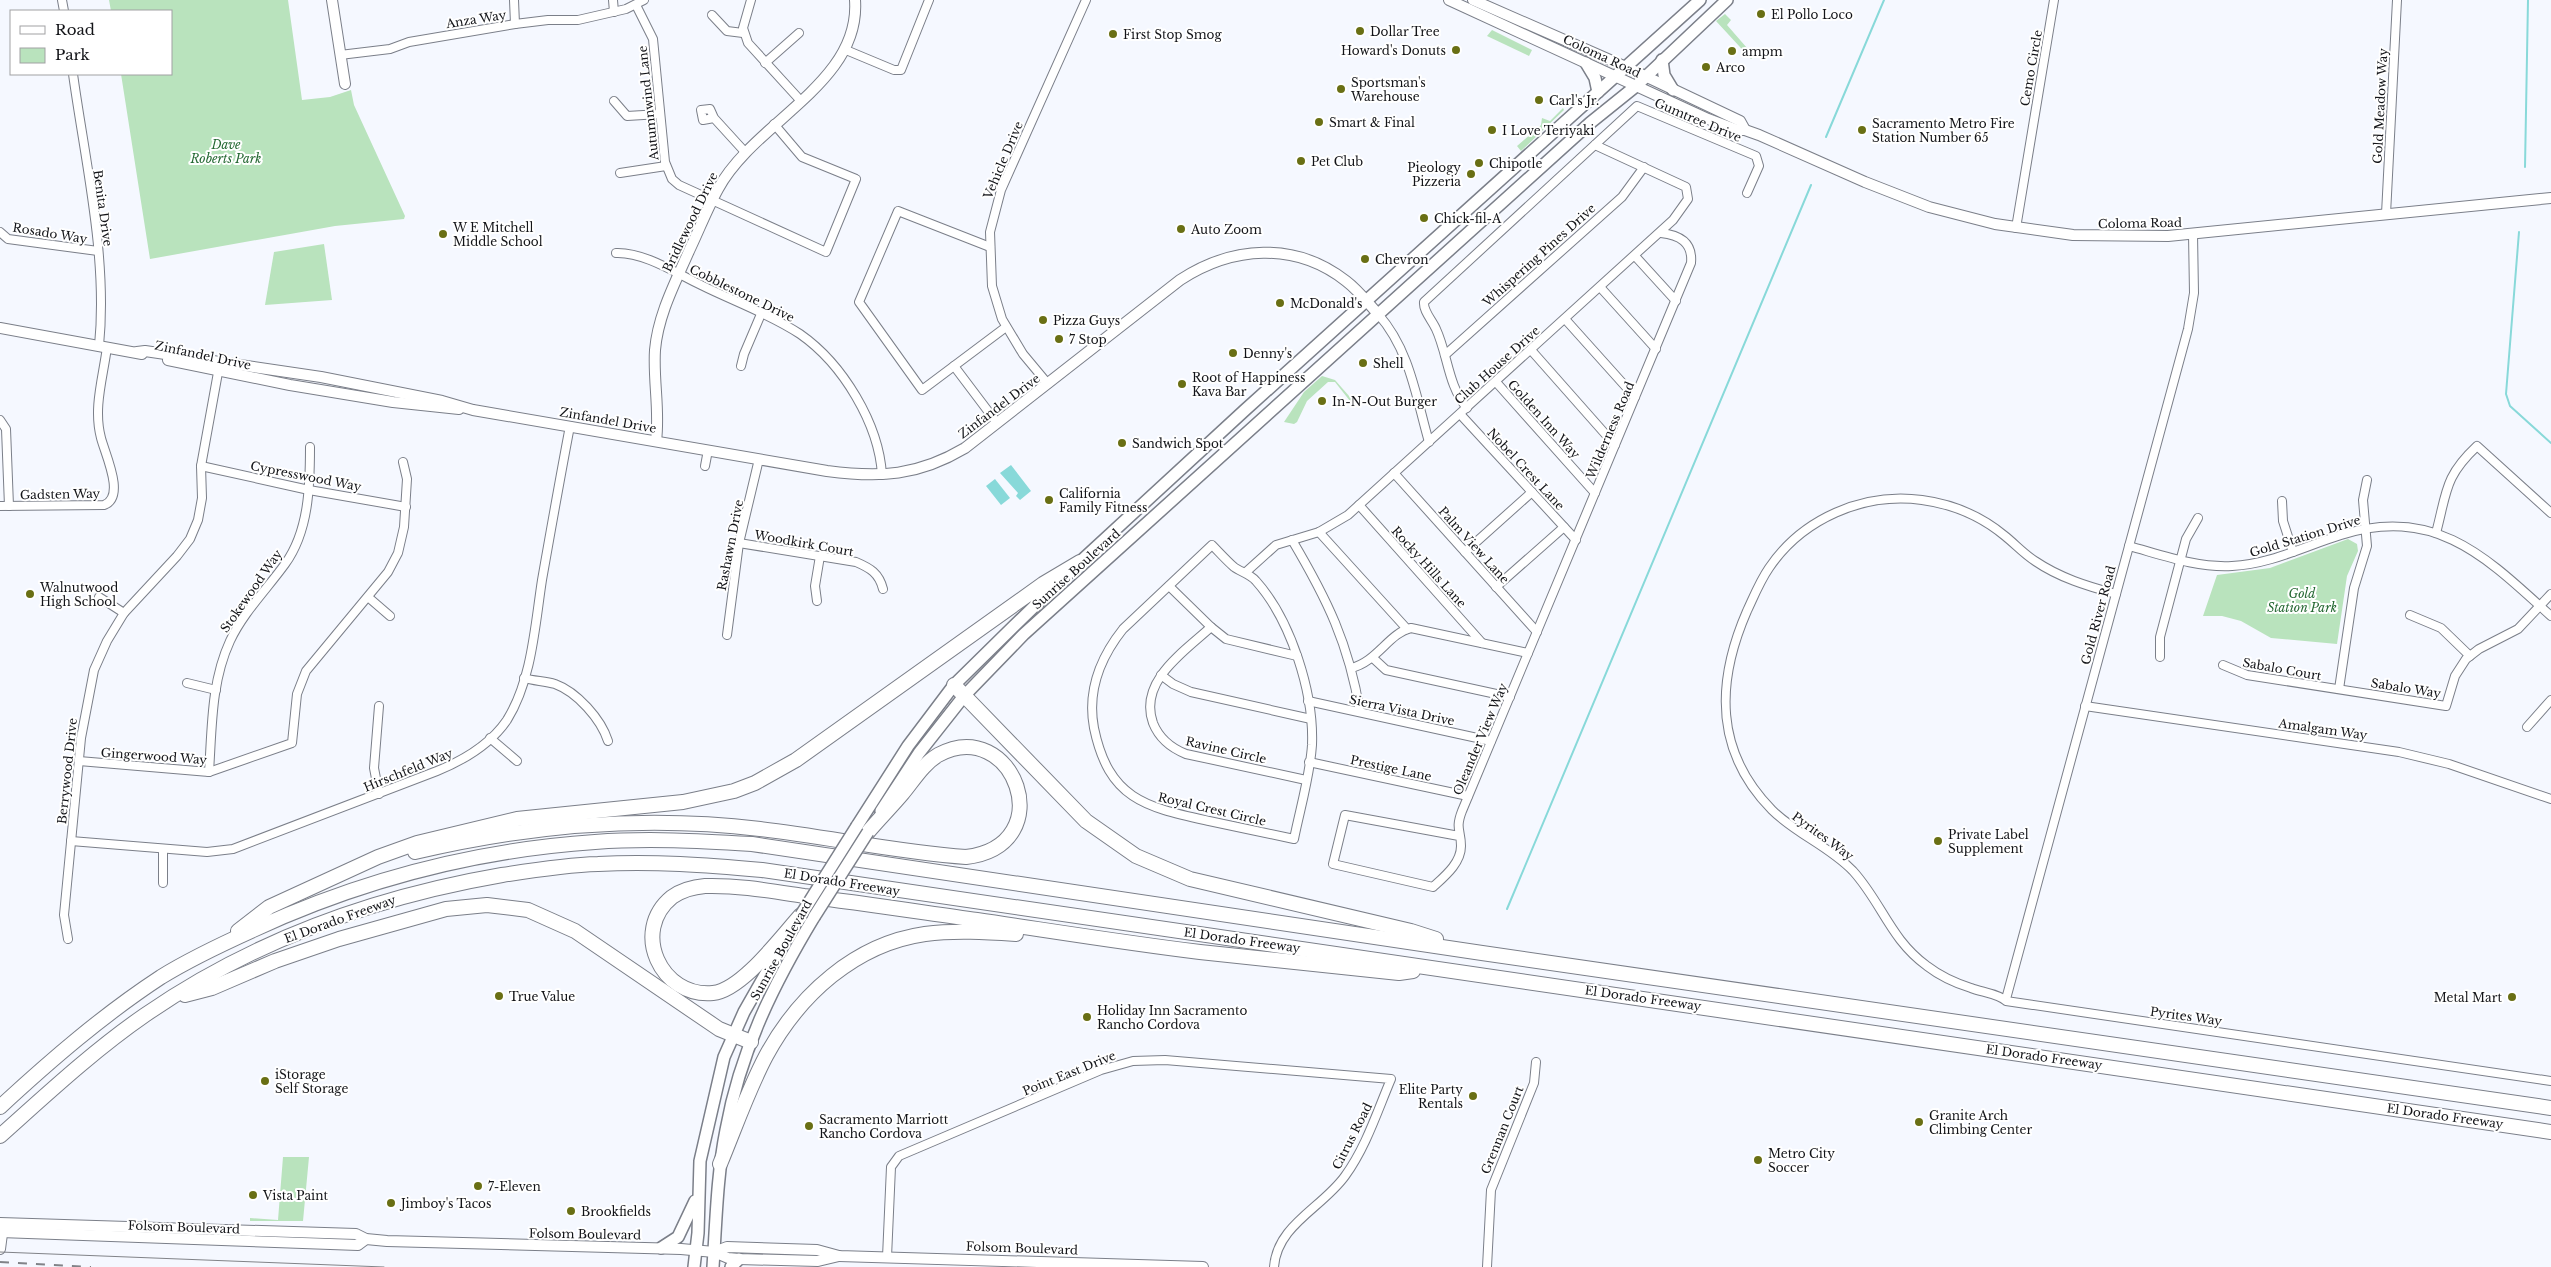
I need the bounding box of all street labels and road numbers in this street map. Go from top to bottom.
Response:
street label: Anza Way [444,7,508,31]
street label: Cemo Circle [2017,29,2045,107]
street label: Coloma Road [1561,31,1643,81]
street label: Autumnwind Lane [635,45,662,162]
street label: Gold Meadow Way [2369,47,2391,164]
street label: Gumtree Drive [1652,95,1744,145]
street label: Vehicle Drive [980,119,1026,202]
street label: Benita Drive [90,169,116,247]
street label: Bridlewood Drive [659,169,721,274]
street label: Whispering Pines Drive [1479,200,1599,310]
street label: Coloma Road [2098,215,2182,231]
street label: Rosado Way [12,220,89,246]
street label: Cobblestone Drive [687,261,797,325]
street label: Club House Drive [1451,323,1543,407]
street label: Zinfandel Drive [153,337,253,373]
street label: Zinfandel Drive [955,370,1043,442]
street label: Golden Inn Way [1505,377,1583,462]
street label: Wilderness Road [1582,379,1637,482]
street label: Zinfandel Drive [558,404,658,436]
street label: Nobel Crest Lane [1484,425,1568,513]
street label: Cypresswood Way [249,458,363,494]
street label: Gadsten Way [20,486,101,502]
street label: Rashawn Drive [714,498,746,592]
street label: Palm View Lane [1435,503,1513,587]
street label: Gold Station Drive [2248,512,2362,560]
street label: Rocky Hills Lane [1389,523,1470,611]
street label: Sunrise Boulevard [1029,526,1123,612]
street label: Woodkirk Court [752,527,855,559]
street label: Stokewood Way [217,546,285,635]
street label: Gold River Road [2078,564,2118,666]
street label: Sabalo Court [2241,655,2323,683]
street label: Sabalo Way [2370,675,2442,701]
street label: Oleander View Way [1450,680,1511,797]
street label: Sierra Vista Drive [1348,692,1456,729]
street label: Amalgam Way [2277,715,2369,743]
street label: Berrywood Drive [54,717,80,825]
street label: Ravine Circle [1184,733,1268,767]
street label: Gingerwood Way [100,745,208,767]
street label: Hirschfeld Way [361,745,455,795]
street label: Prestige Lane [1349,752,1433,784]
street label: Royal Crest Circle [1156,789,1268,829]
street label: Pyrites Way [1789,809,1857,864]
street label: El Dorado Freeway [783,865,902,899]
street label: El Dorado Freeway [282,892,398,946]
street label: Sunrise Boulevard [747,897,815,1003]
street label: El Dorado Freeway [1183,924,1302,956]
street label: El Dorado Freeway [1584,982,1703,1014]
street label: Pyrites Way [2149,1004,2223,1029]
street label: El Dorado Freeway [1985,1041,2104,1073]
street label: Point East Drive [1020,1047,1118,1099]
street label: Grennan Court [1478,1083,1527,1176]
street label: Citrus Road [1329,1100,1375,1172]
street label: El Dorado Freeway [2386,1100,2505,1132]
street label: Folsom Boulevard [128,1218,240,1236]
street label: Folsom Boulevard [529,1226,641,1242]
street label: Folsom Boulevard [966,1239,1078,1257]

